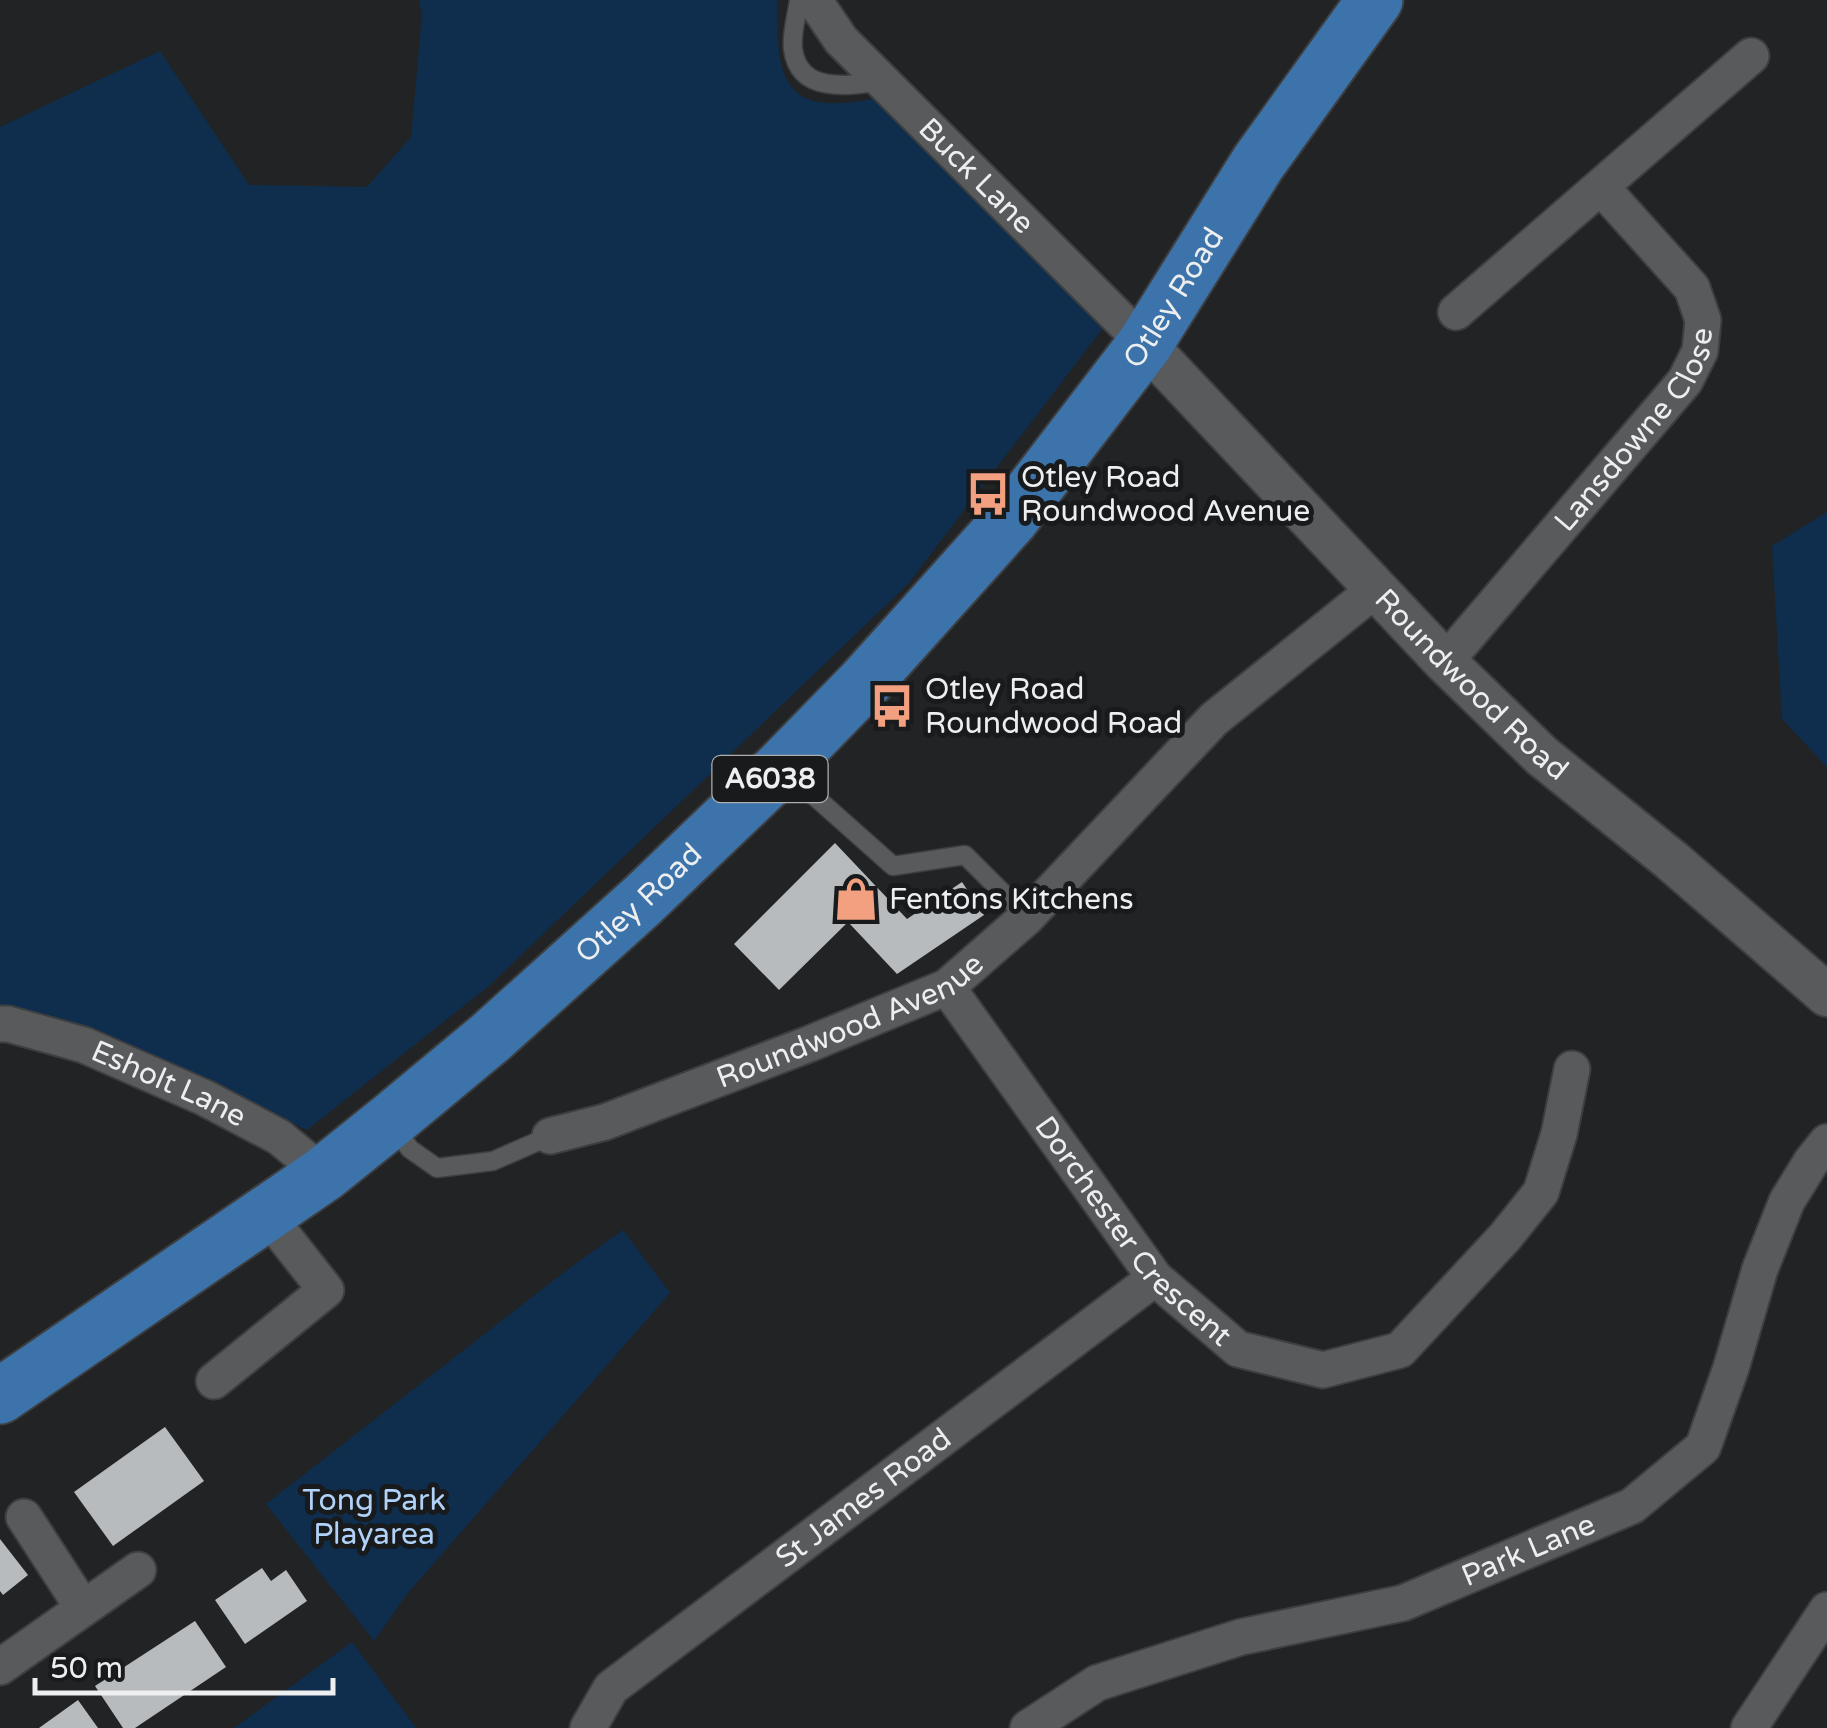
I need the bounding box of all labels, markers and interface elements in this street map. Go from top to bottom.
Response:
street label: Buck Lane [911,110,1042,241]
street label: Otley Road [1115,221,1232,376]
street label: Lansdowne Close [1546,326,1721,539]
place label: Otley Road Roundwood Avenue [1021,459,1310,530]
bus stop icon: Otley Road Roundwood Avenue [964,470,1012,518]
street label: Roundwood Road [1367,581,1576,788]
place label: Otley Road Roundwood Road [925,671,1182,742]
bus stop icon: Otley Road Roundwood Road [868,682,916,730]
road number: A6038 [712,756,828,802]
street label: Otley Road [567,835,710,971]
shop icon: Fentons Kitchens [832,875,880,923]
place label: Fentons Kitchens [889,881,1134,918]
street label: Roundwood Avenue [711,945,991,1096]
street label: Esholt Lane [86,1032,253,1135]
street label: Dorchester Crescent [1027,1109,1239,1354]
street label: St James Road [768,1420,958,1576]
park label: Tong Park Playarea [302,1482,446,1553]
street label: Park Lane [1456,1505,1600,1595]
scale bar [35,1633,332,1695]
text: 50 m [50,1650,123,1687]

